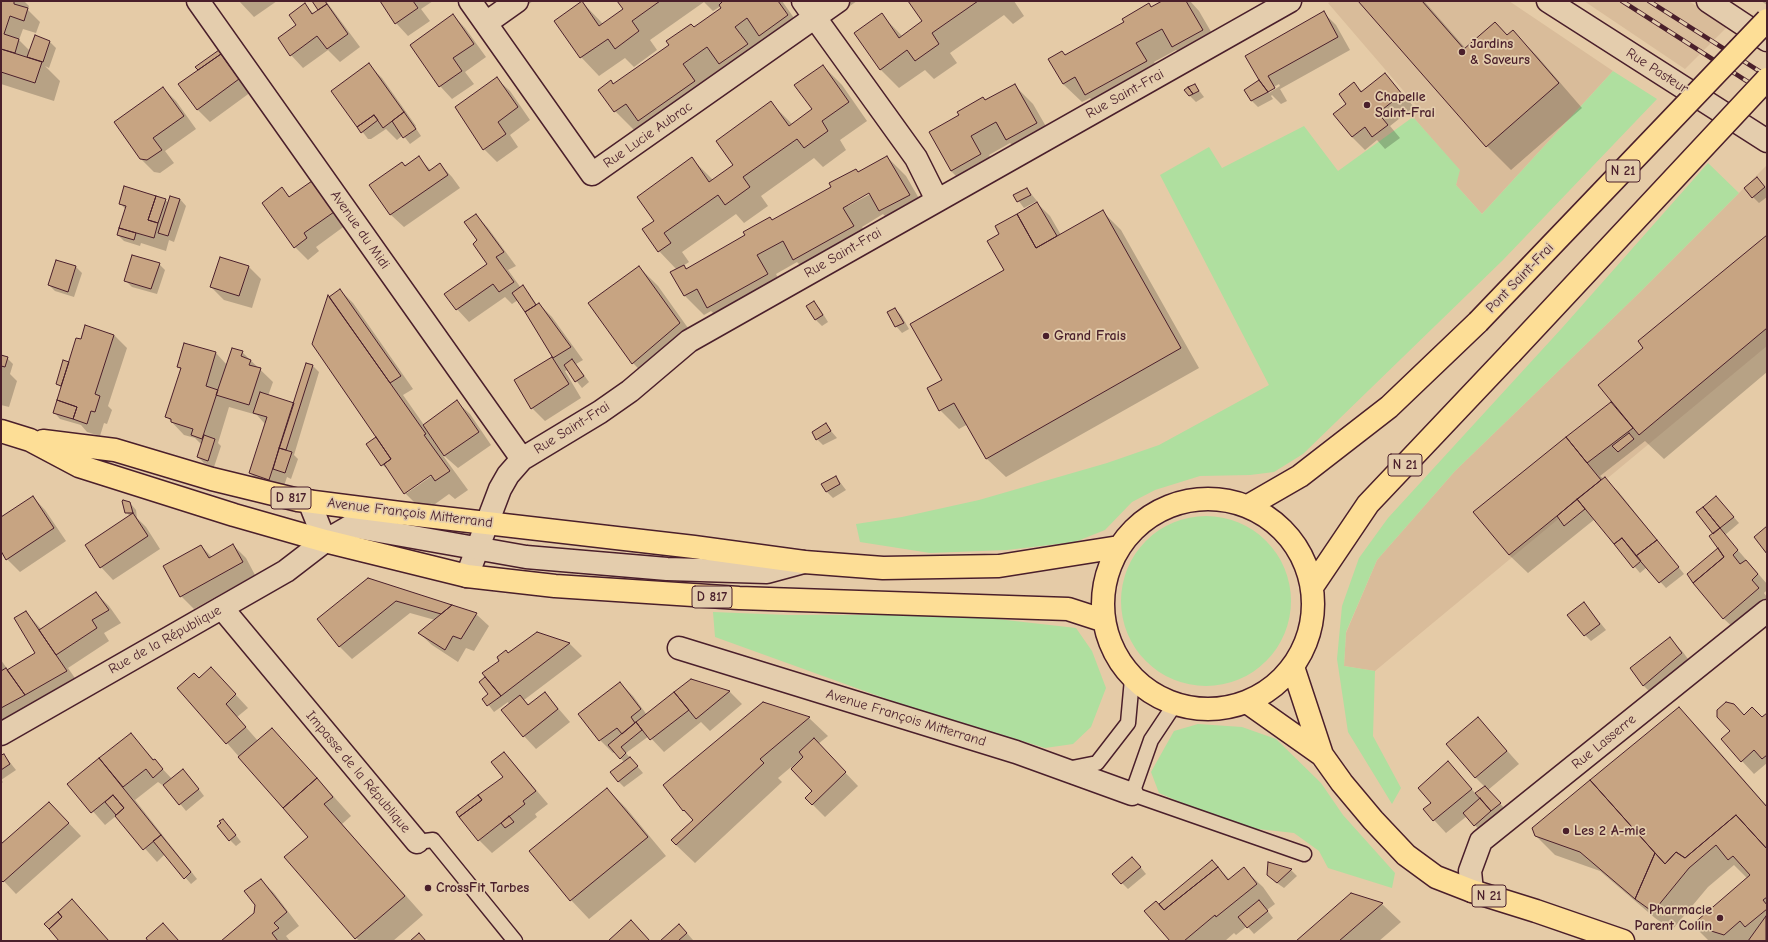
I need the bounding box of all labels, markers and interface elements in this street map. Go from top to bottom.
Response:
place label: Jardins & Saveurs [1470,36,1530,68]
street label: Rue Pasteur [1623,45,1691,97]
marker: Jardins & Saveurs [1457,47,1467,57]
street label: Rue Saint-Frai [1083,66,1167,122]
place label: Chapelle Saint-Frai [1375,89,1435,122]
street label: Rue Lucie Aubrac [600,98,696,172]
marker: Chapelle Saint-Frai [1362,100,1372,110]
road number: N 21 [1606,160,1640,182]
street label: Avenue du Midi [327,187,393,273]
street label: Rue Saint-Frai [801,224,885,282]
street label: Pont Saint-Frai [1483,240,1557,316]
place label: Grand Frais [1054,328,1126,344]
marker: Grand Frais [1041,331,1051,341]
street label: Rue Saint-Frai [531,398,613,458]
road number: N 21 [1388,454,1422,476]
road number: D 817 [271,487,311,509]
street label: Avenue François Mitterrand [326,495,494,531]
road number: D 817 [692,586,732,608]
street label: Rue de la République [106,602,224,678]
street label: Avenue François Mitterrand [824,686,988,750]
street label: Impasse de la République [302,708,414,836]
street label: Rue Lasserre [1569,711,1639,773]
place label: Les 2 A-mie [1574,823,1646,839]
marker: Les 2 A-mie [1561,826,1571,836]
place label: CrossFit Tarbes [436,880,529,896]
marker: CrossFit Tarbes [423,883,433,893]
road number: N 21 [1472,885,1506,907]
place label: Pharmacie Parent Collin [1635,902,1712,934]
marker: Pharmacie Parent Collin [1715,913,1725,923]

